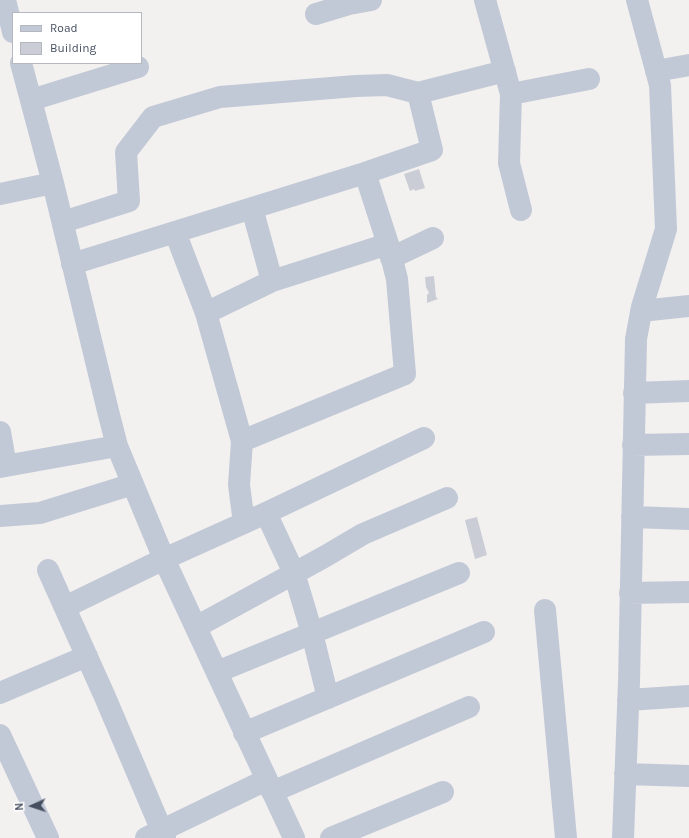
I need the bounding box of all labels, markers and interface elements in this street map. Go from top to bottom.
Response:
legend [12,12,142,64]
text: Road [50,21,78,35]
text: Building [50,41,96,55]
north arrow [12,786,52,826]
text: N [13,802,26,811]

